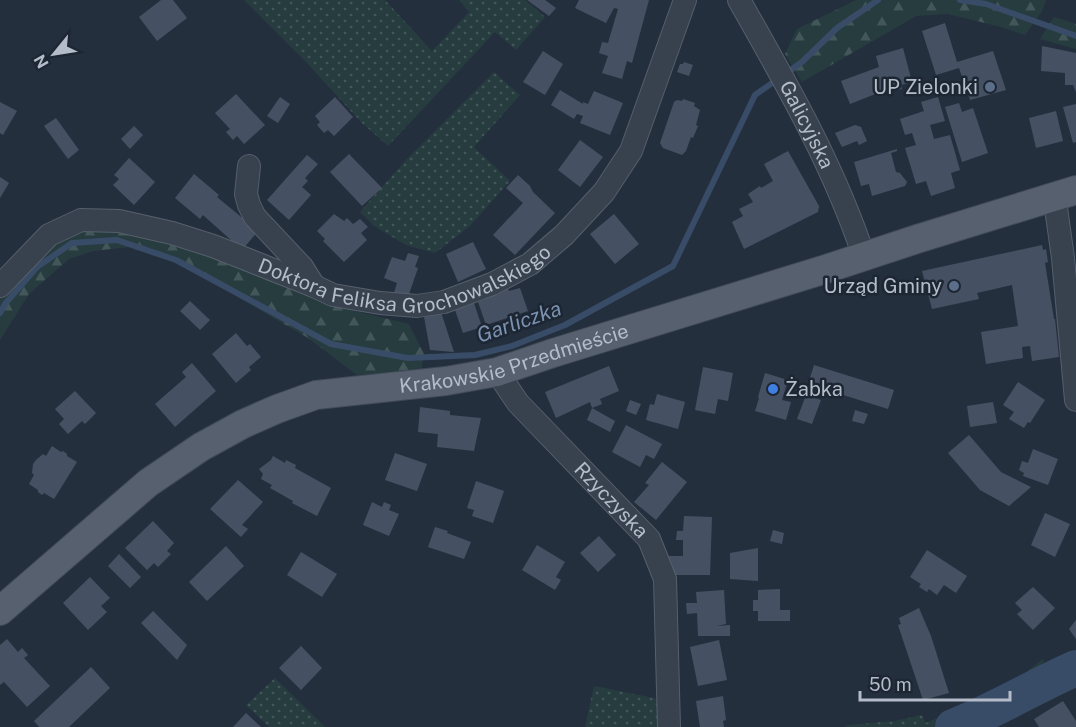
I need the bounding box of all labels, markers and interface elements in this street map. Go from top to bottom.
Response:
north arrow [24,24,84,84]
text: N [30,51,53,71]
place label: UP Zielonki [873,75,978,99]
street label: Galicyjska [775,77,839,172]
marker: UP Zielonki [983,80,997,94]
street label: Doktora Feliksa Grochowalskiego [247,232,557,272]
text: Doktora Feliksa Grochowalskiego [255,240,556,318]
place label: Urząd Gminy [824,274,942,298]
marker: Urząd Gminy [947,279,961,293]
water label: Garliczka [473,295,564,348]
street label: Krakowskie Przedmieście [398,319,631,398]
place label: Żabka [785,377,843,401]
marker: Żabka [766,382,780,396]
street label: Rzyczyska [569,457,653,543]
scale bar [860,664,1010,702]
text: 50 m [869,674,912,695]

